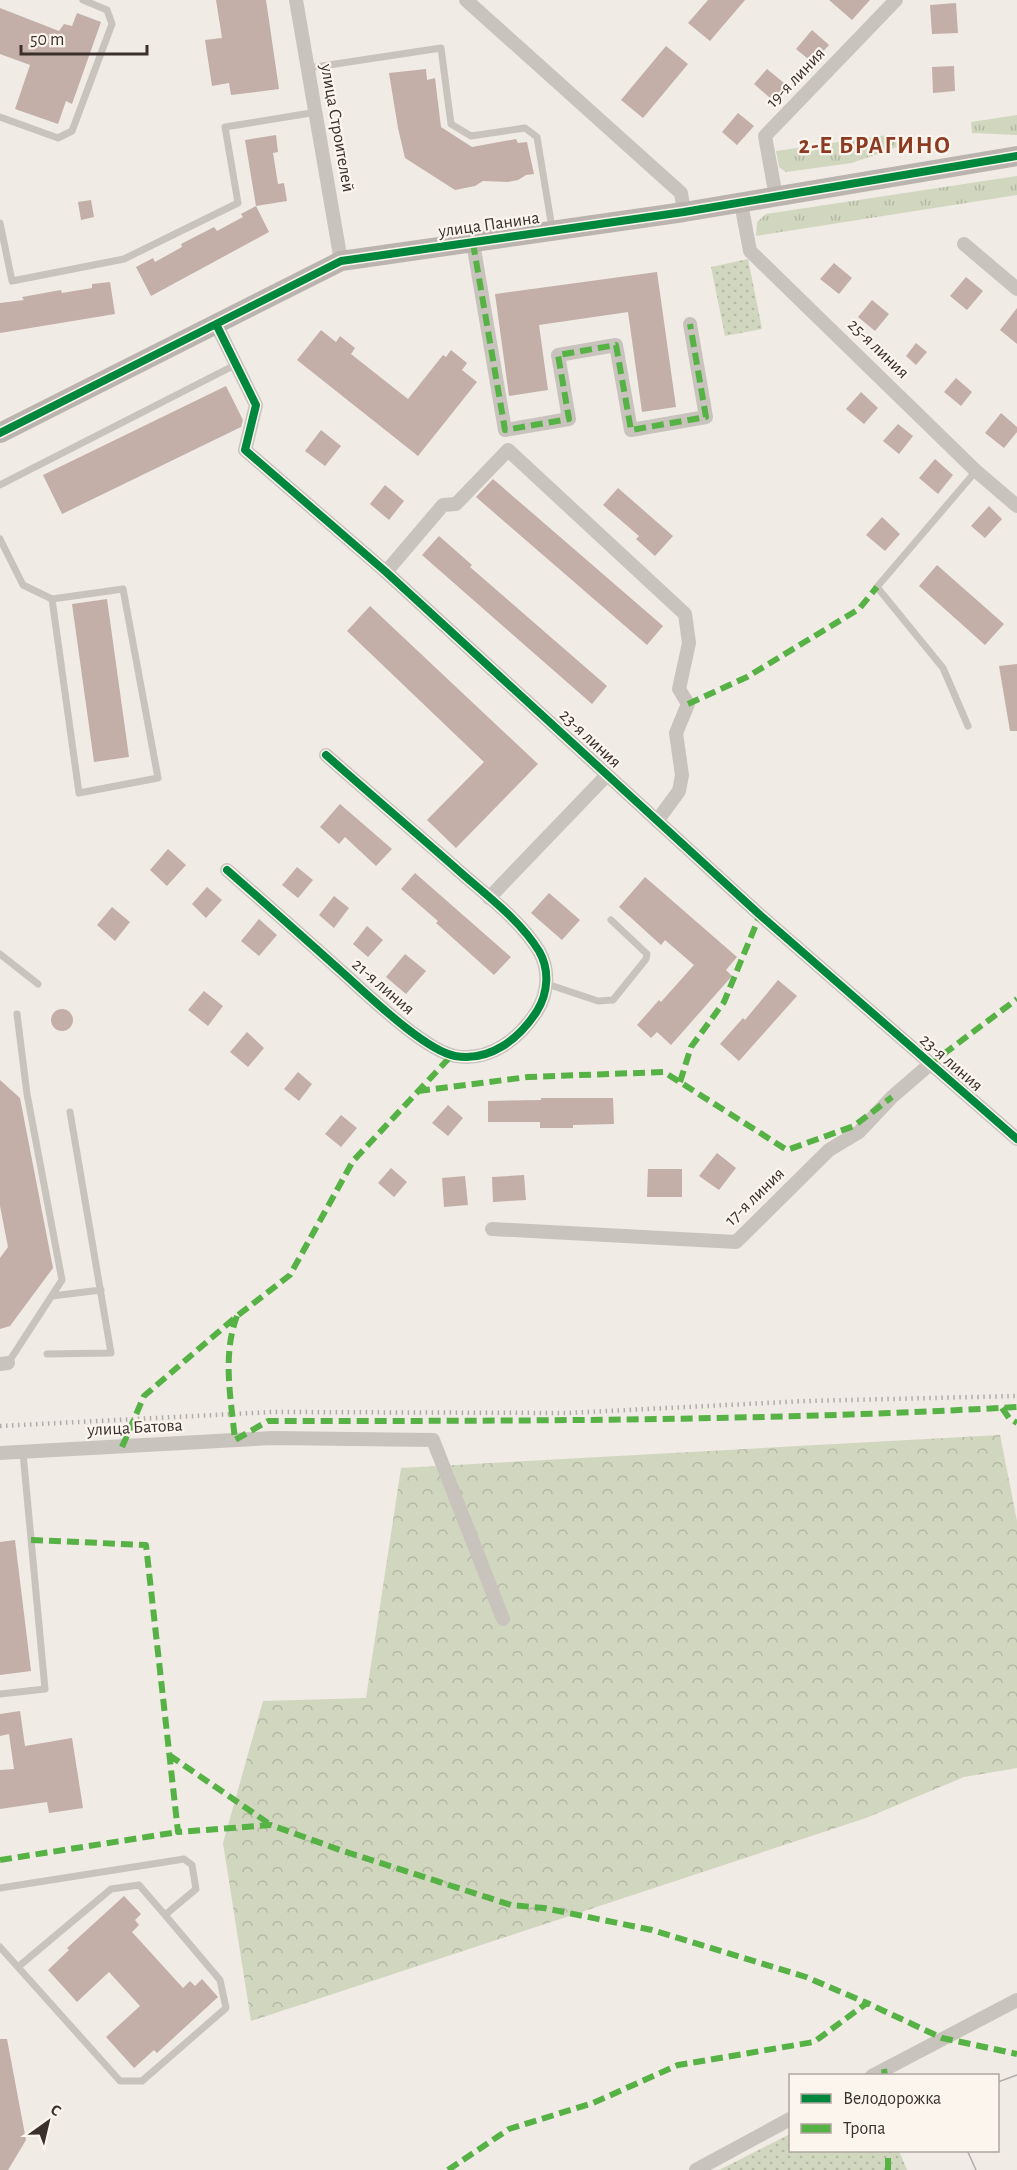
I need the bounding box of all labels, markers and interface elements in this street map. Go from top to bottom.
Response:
scale bar [21,18,147,56]
text: 50 m [30,31,64,49]
street label: 19-я линия [763,44,829,112]
street label: улица Строителей [317,62,357,193]
district label: 2-Е БРАГИНО [798,134,952,158]
street label: улица Панина [436,209,541,241]
street label: 25-я линия [844,316,912,382]
street label: 23-я линия [556,706,624,772]
street label: 21-я линия [348,955,418,1019]
street label: 23-я линия [916,1031,986,1095]
street label: 17-я линия [722,1164,788,1230]
street label: улица Батова [86,1417,183,1440]
legend [789,2074,999,2152]
text: Велодорожка [843,2090,941,2108]
north arrow [18,2092,78,2152]
text: С [48,2101,64,2120]
text: Тропа [843,2120,886,2138]

